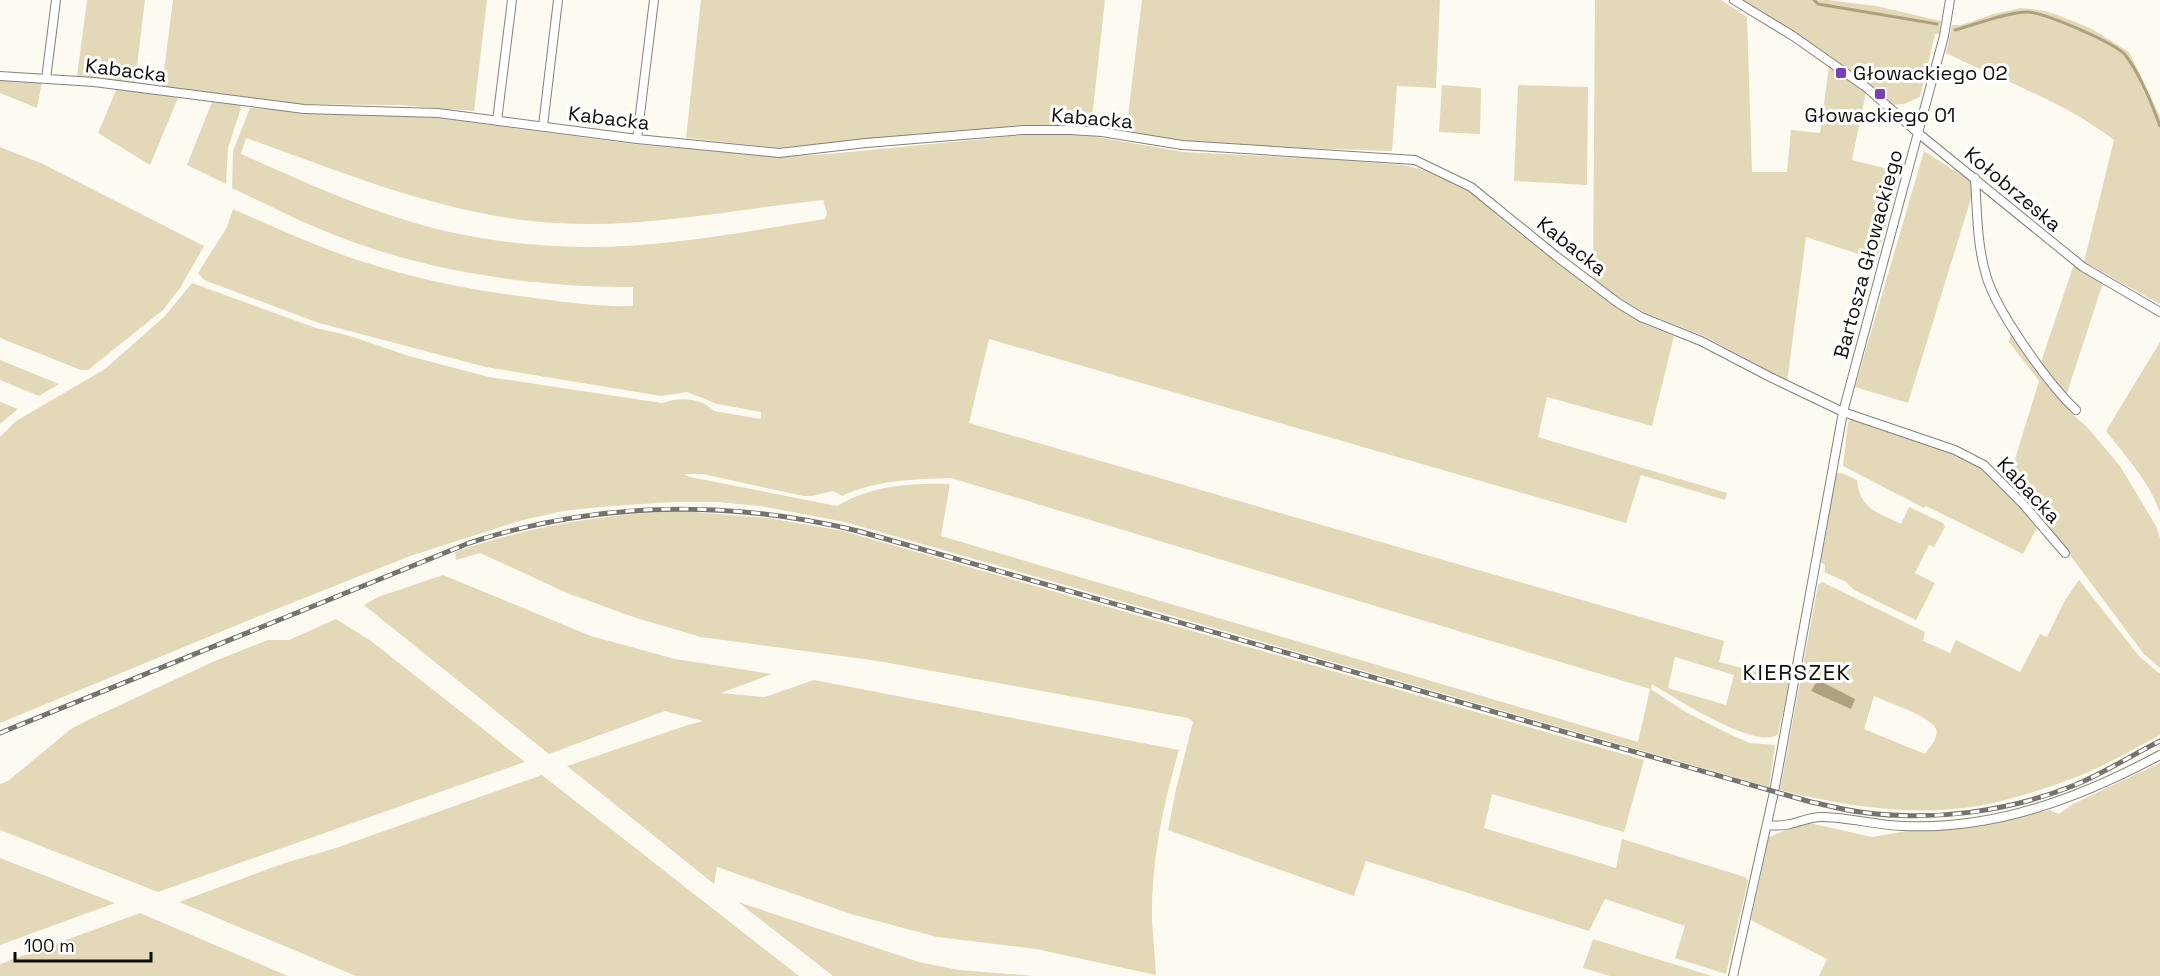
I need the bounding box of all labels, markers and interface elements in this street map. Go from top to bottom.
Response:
street label: Kabacka [84,52,168,88]
place label: Głowackiego 02 [1853,60,2008,86]
marker: Głowackiego 02 [1834,66,1848,80]
marker: Głowackiego 01 [1873,87,1887,101]
street label: Kabacka [567,100,651,136]
street label: Kabacka [1050,101,1134,135]
place label: Głowackiego 01 [1805,102,1955,128]
street label: Kołobrzeska [1959,141,2067,237]
street label: Bartosza Głowackiego [1828,147,1908,361]
street label: Kabacka [1532,211,1612,281]
street label: Kabacka [1992,451,2066,529]
district label: KIERSZEK [1743,658,1851,686]
scale bar [15,925,152,963]
text: 100 m [24,934,75,957]

